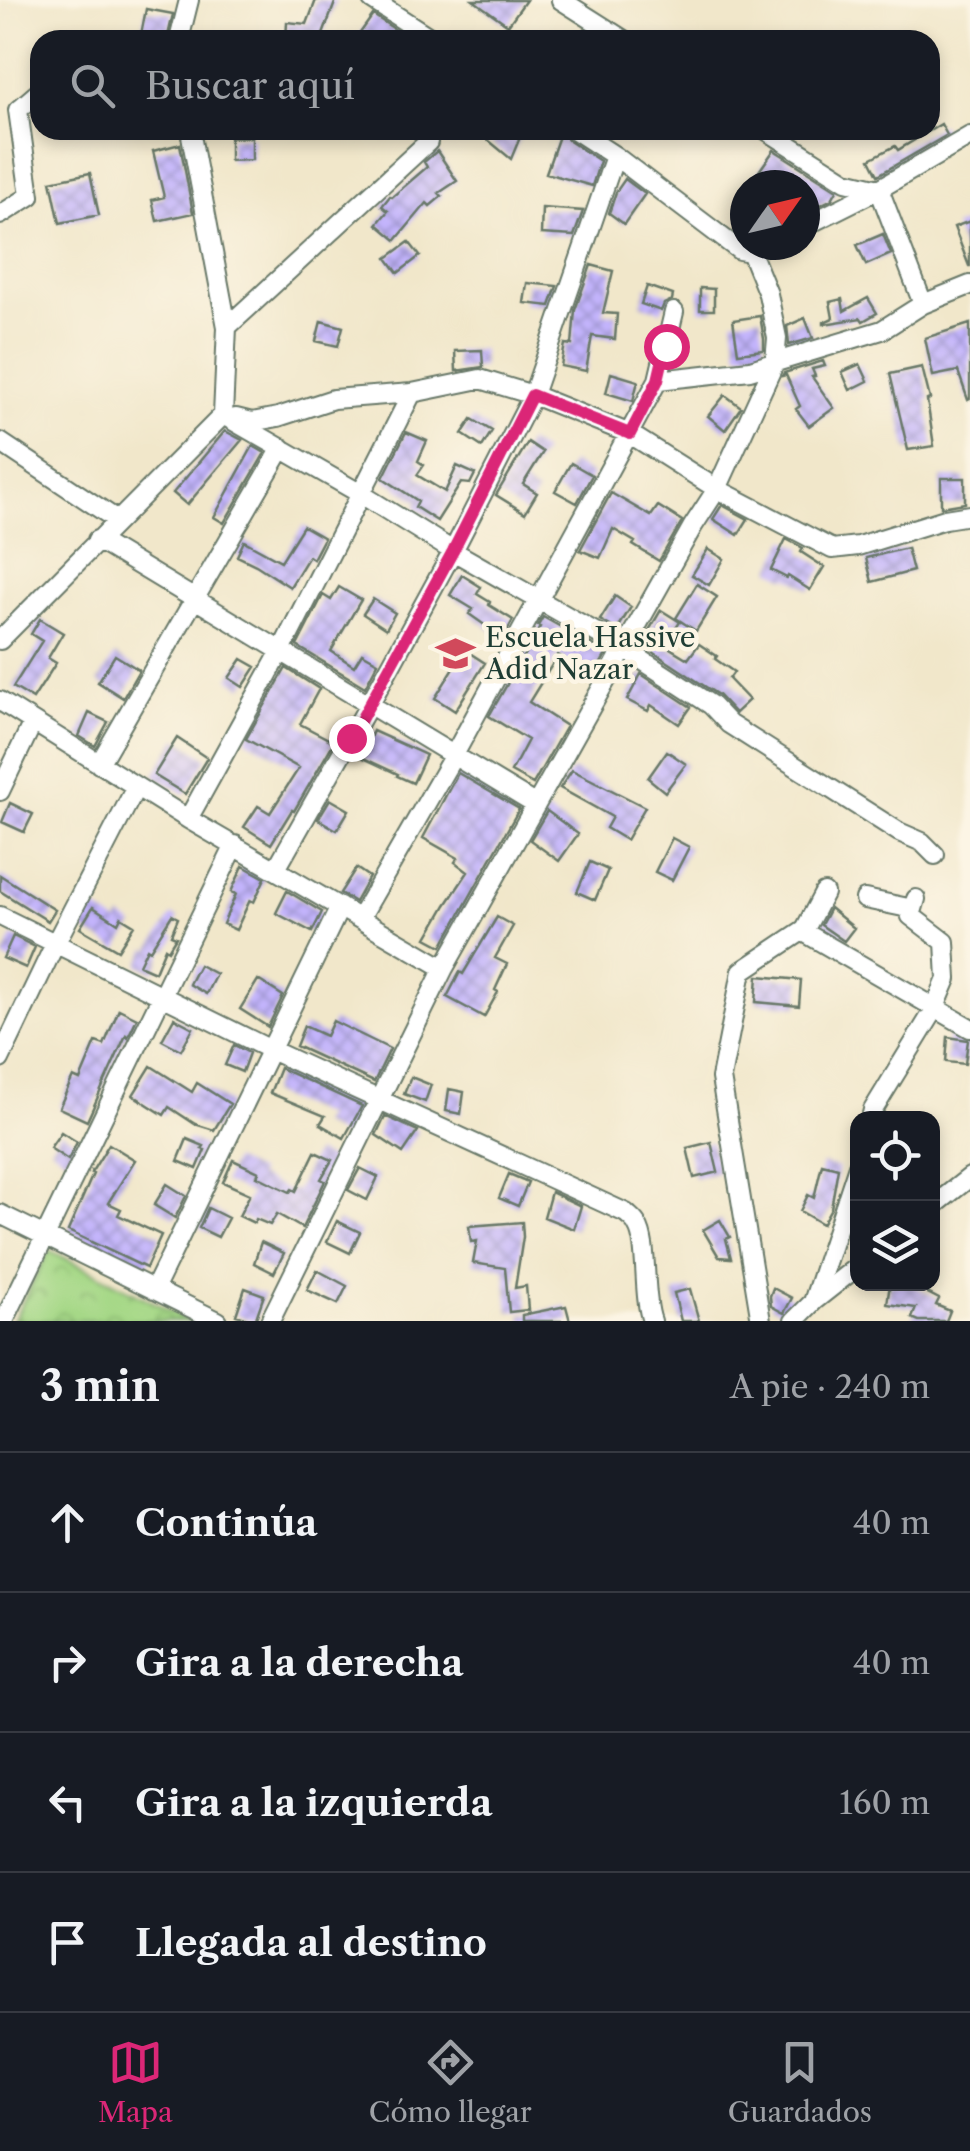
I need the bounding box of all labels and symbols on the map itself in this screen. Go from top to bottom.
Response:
north arrow [730,170,820,260]
route start [644,324,690,370]
place label: Escuela Hassive Adid Nazar [484,620,696,686]
school or university icon: Escuela Hassive Adid Nazar [434,632,476,674]
route end [329,716,375,762]

